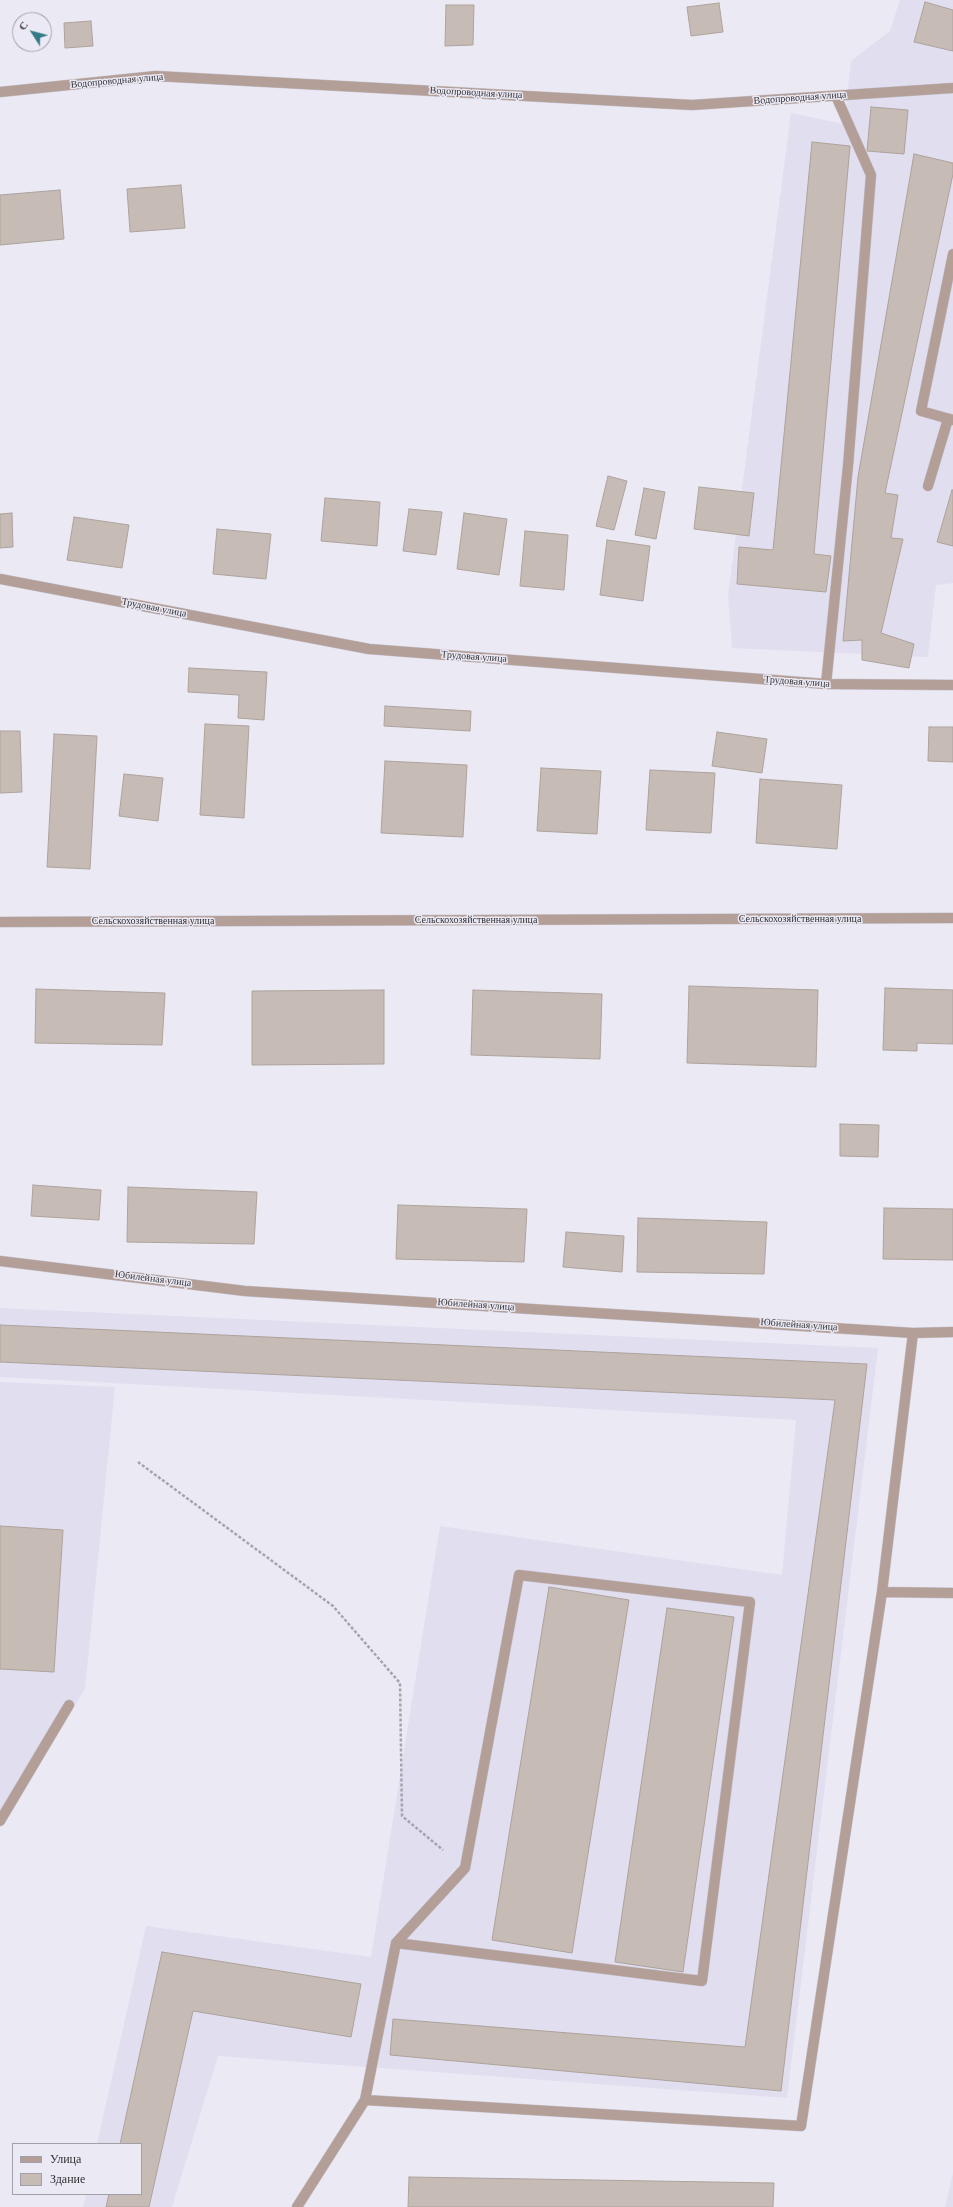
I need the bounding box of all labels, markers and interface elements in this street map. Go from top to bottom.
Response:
north arrow [12,12,52,52]
text: С [16,19,30,32]
street label: Водопроводная улица [70,71,164,91]
street label: Водопроводная улица [429,85,523,101]
street label: Водопроводная улица [753,89,847,107]
street label: Трудовая улица [121,596,187,620]
street label: Трудовая улица [441,649,507,665]
street label: Трудовая улица [764,674,830,690]
street label: Сельскохозяйственная улица [739,913,861,925]
street label: Сельскохозяйственная улица [415,914,537,926]
street label: Сельскохозяйственная улица [92,915,214,927]
street label: Юбилейная улица [114,1268,192,1290]
street label: Юбилейная улица [437,1296,515,1314]
street label: Юбилейная улица [760,1316,838,1334]
legend [12,2143,142,2195]
text: Улица [50,2152,81,2166]
text: Здание [50,2172,85,2186]

